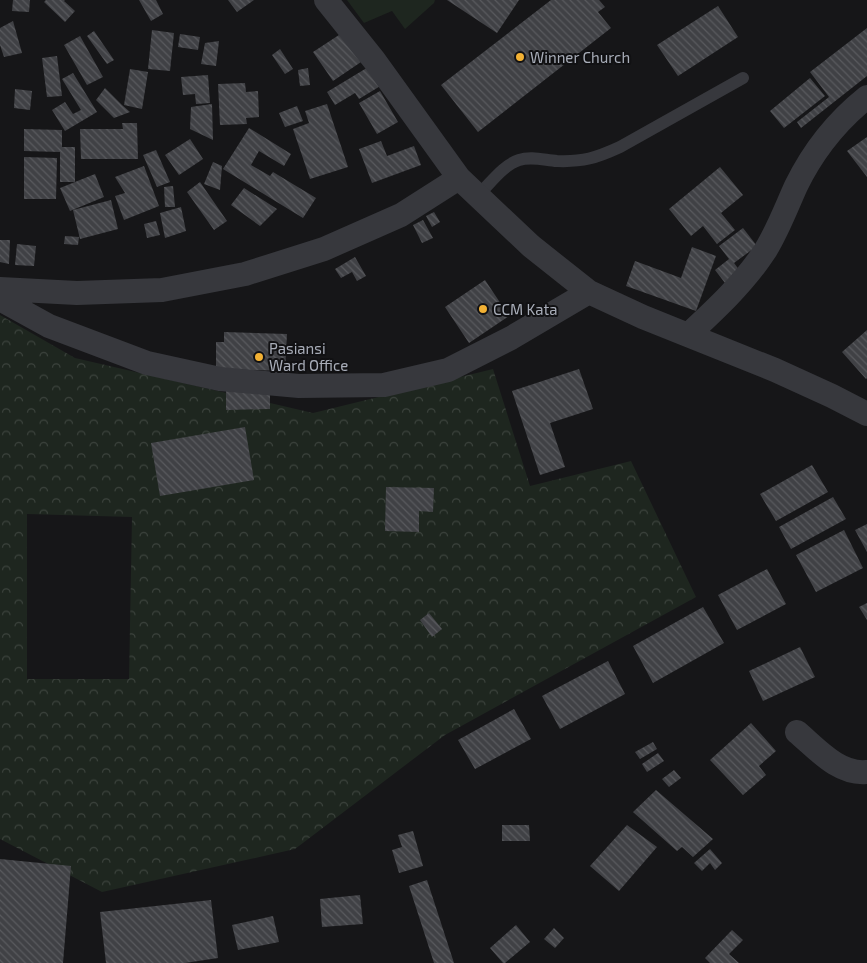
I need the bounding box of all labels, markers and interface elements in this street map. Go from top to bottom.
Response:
place label: Winner Church [530,48,630,66]
marker: Winner Church [514,51,526,63]
place label: CCM Kata [493,300,558,318]
marker: CCM Kata [477,303,489,315]
place label: Pasiansi Ward Office [269,339,348,374]
marker: Pasiansi Ward Office [253,351,265,363]

